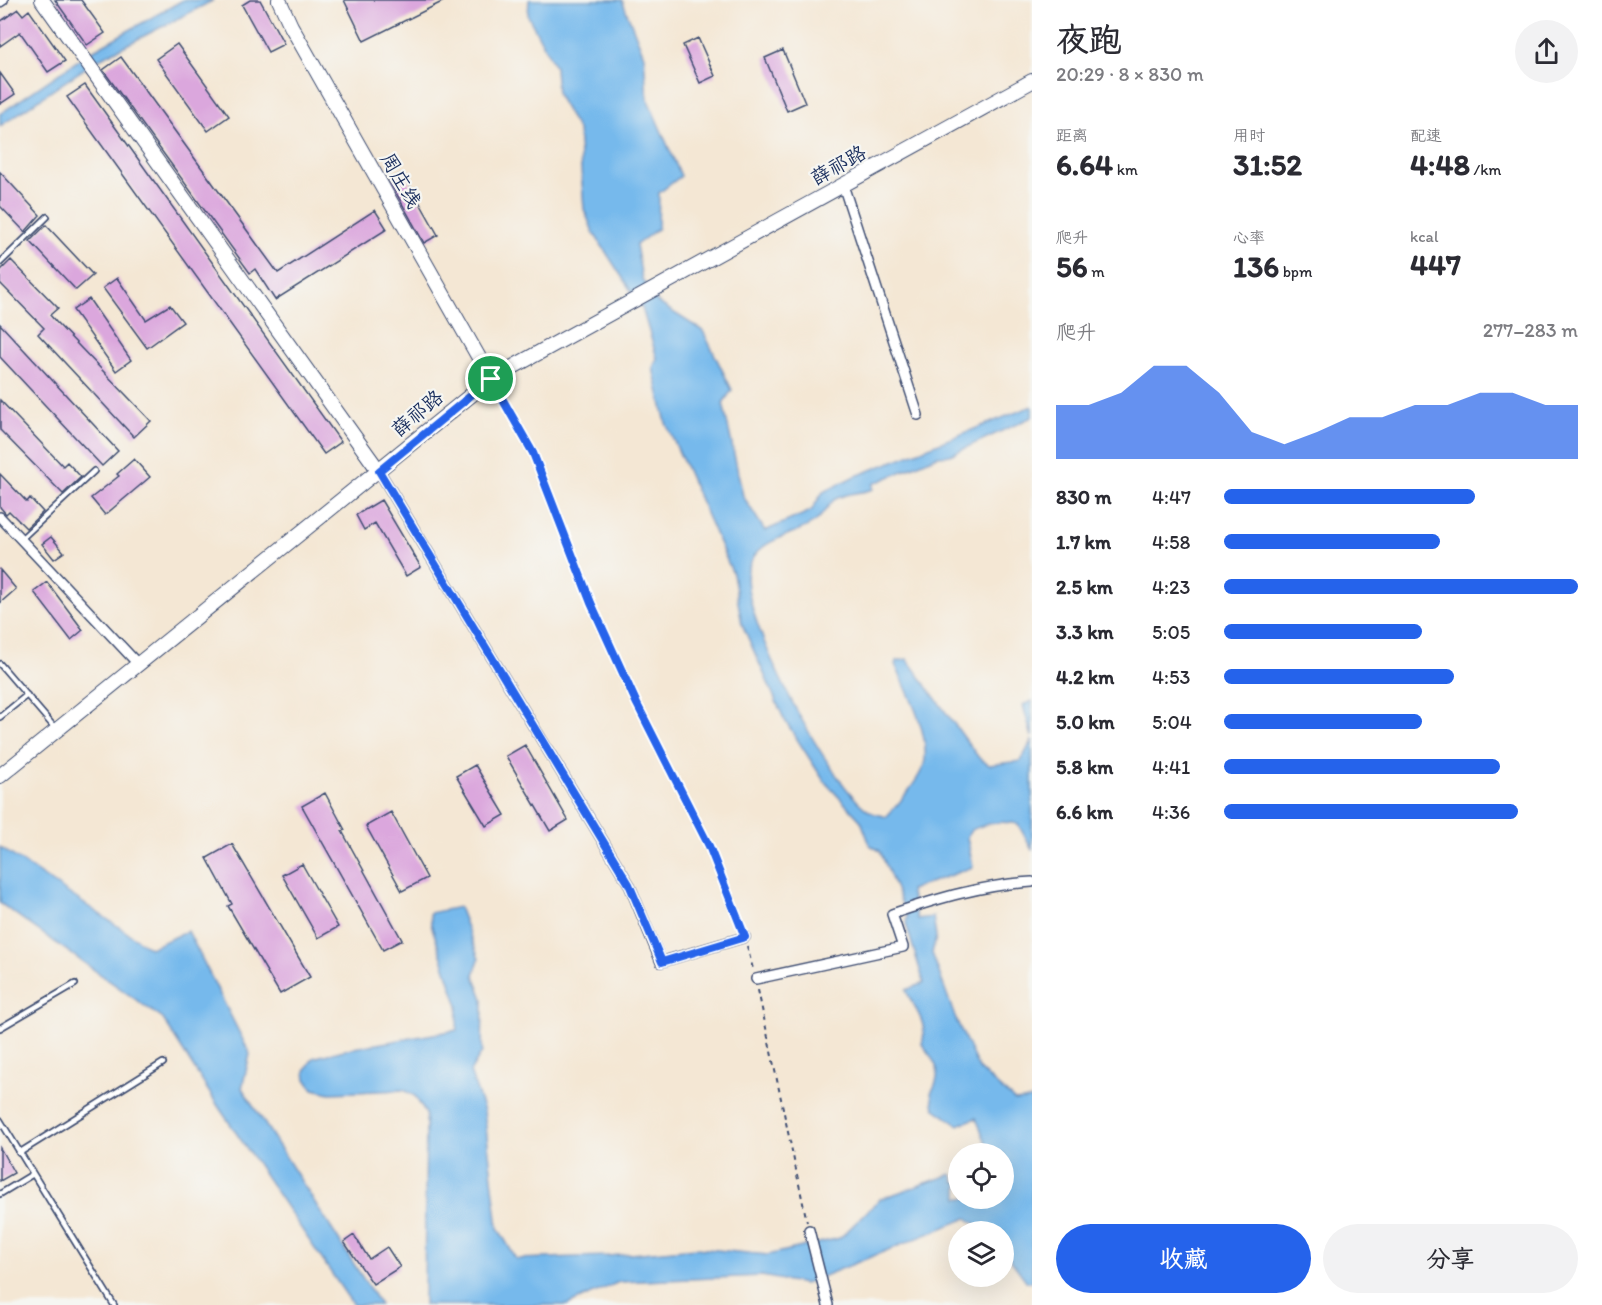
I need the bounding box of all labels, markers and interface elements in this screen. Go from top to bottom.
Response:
text: 夜跑 [1056,20,1122,59]
button: share [1515,20,1578,83]
text: 20:29 · 8 × 830 m [1056,62,1204,86]
text: 距离 [1056,126,1088,145]
text: 用时 [1233,126,1265,145]
text: 配速 [1410,126,1442,145]
street label: 薛祁路 [806,139,871,190]
text: 6.64 [1056,146,1113,183]
text: 31:52 [1233,146,1302,183]
text: 4:48 [1410,146,1470,183]
street label: 周庄线 [376,148,426,212]
text: km [1113,160,1138,179]
text: /km [1470,160,1501,179]
text: kcal [1410,227,1438,246]
text: 爬升 [1056,228,1088,247]
text: 心率 [1233,228,1265,247]
text: 447 [1410,246,1461,283]
text: 56 [1056,248,1088,285]
text: 136 [1233,248,1279,285]
text: m [1088,262,1105,281]
text: bpm [1279,262,1312,281]
text: 277–283 m [1483,318,1578,342]
text: 爬升 [1056,320,1096,344]
pin [465,353,516,404]
icon: arrive [474,362,507,395]
street label: 薛祁路 [386,384,448,441]
text: 830 m [1056,485,1112,509]
text: 4:47 [1152,485,1191,509]
text: 1.7 km [1056,530,1111,554]
text: 4:58 [1152,530,1190,554]
text: 2.5 km [1056,575,1113,599]
text: 4:23 [1152,575,1190,599]
text: 3.3 km [1056,620,1114,644]
text: 5:05 [1152,620,1190,644]
text: 4.2 km [1056,665,1114,689]
text: 4:53 [1152,665,1190,689]
text: 5.0 km [1056,710,1115,734]
text: 5:04 [1152,710,1192,734]
text: 5.8 km [1056,755,1113,779]
text: 4:41 [1152,755,1190,779]
text: 6.6 km [1056,800,1113,824]
text: 4:36 [1152,800,1190,824]
map controls [948,1143,1014,1287]
button: locate [948,1143,1014,1209]
button: layers [948,1221,1014,1287]
button: 收藏 [1056,1224,1311,1293]
button: 分享 [1323,1224,1578,1293]

